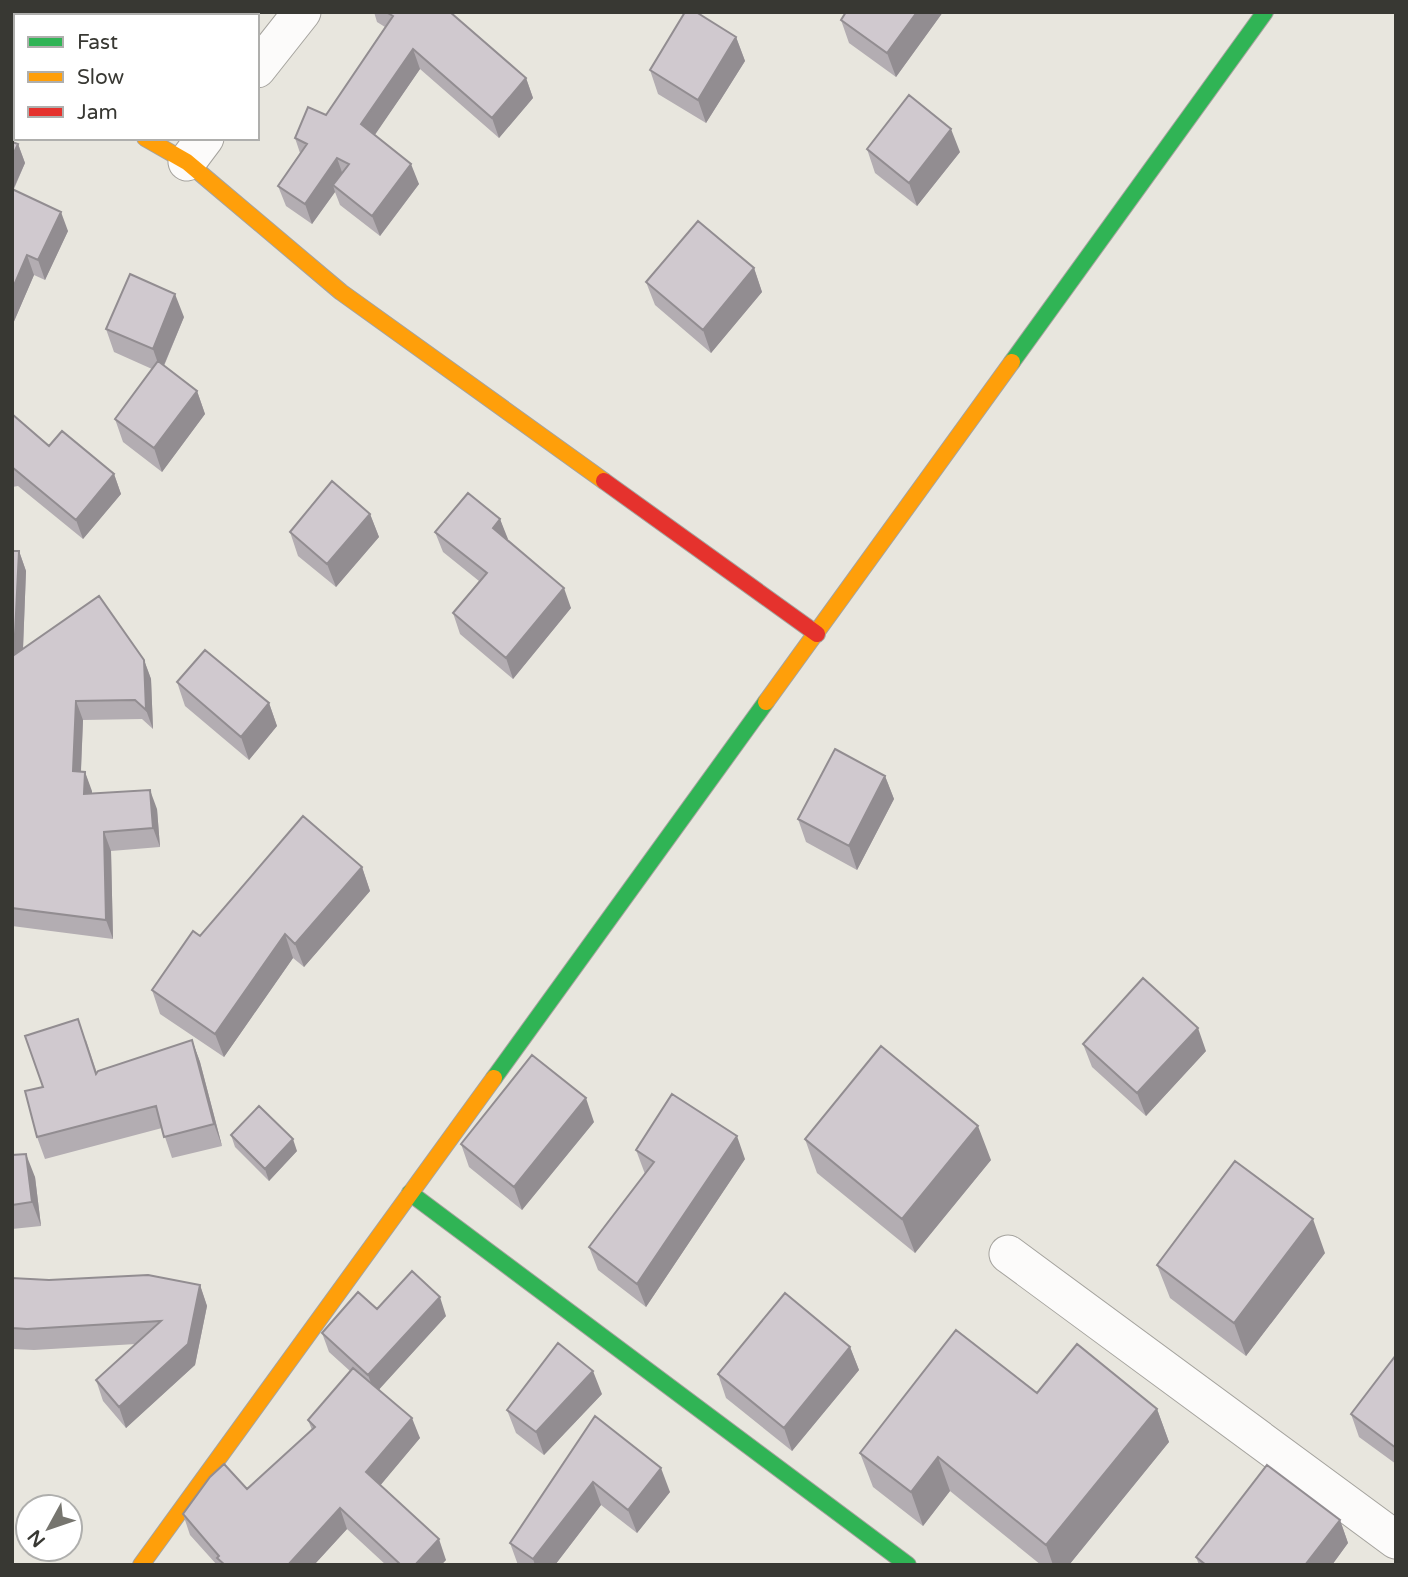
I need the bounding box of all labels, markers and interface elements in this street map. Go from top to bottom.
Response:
legend [14,14,259,140]
text: Fast [77,30,118,55]
text: Slow [77,65,125,90]
text: Jam [77,100,118,125]
north arrow [14,1493,84,1563]
text: N [23,1525,50,1551]

